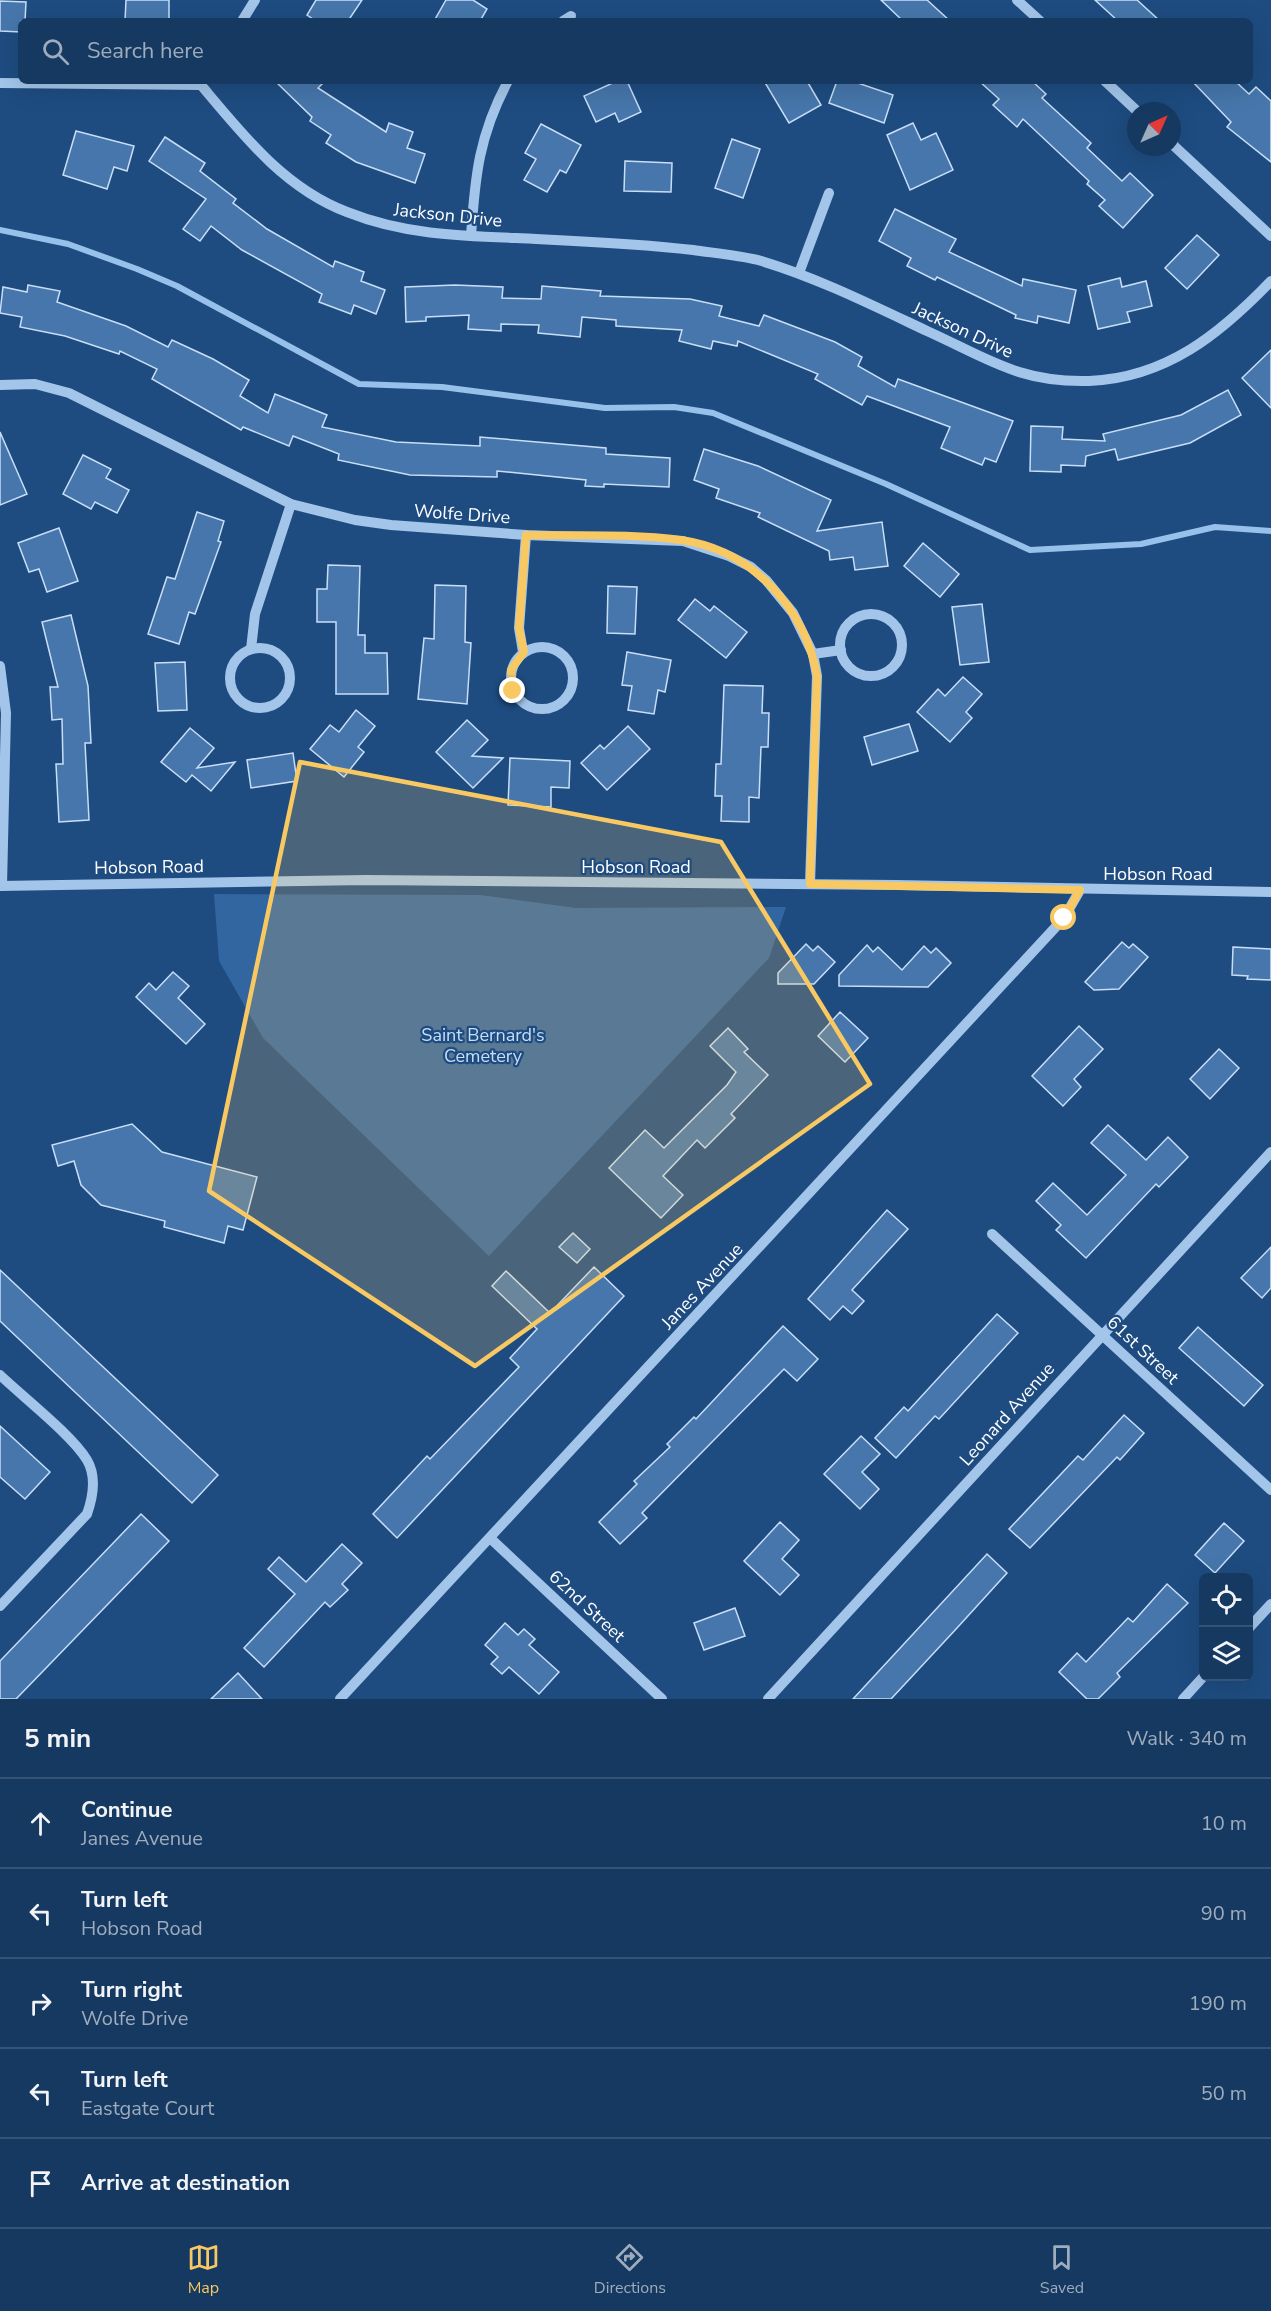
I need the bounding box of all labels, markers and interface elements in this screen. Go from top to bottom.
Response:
search box [18,18,1253,84]
icon: search [39,35,72,68]
text: Search here [87,36,204,66]
north arrow [1127,102,1181,156]
street label: Jackson Drive [392,197,503,233]
street label: Jackson Drive [908,296,1017,364]
street label: Wolfe Drive [413,499,511,529]
route end [499,677,525,703]
street label: Hobson Road [94,854,204,880]
street label: Hobson Road [581,855,691,879]
street label: Hobson Road [1103,862,1213,886]
route start [1050,904,1076,930]
park label: Saint Bernard's Cemetery [421,1023,545,1068]
street label: Janes Avenue [655,1238,748,1335]
street label: 61st Street [1102,1310,1185,1390]
street label: Leonard Avenue [954,1357,1060,1471]
street label: 62nd Street [544,1564,631,1648]
map controls [1199,1573,1253,1681]
button: locate [1199,1573,1253,1627]
button: layers [1199,1627,1253,1681]
text: 5 min [24,1721,91,1756]
text: Walk · 340 m [1127,1725,1247,1752]
text: Continue [81,1795,172,1825]
icon: ahead [24,1807,57,1840]
text: 10 m [1201,1810,1247,1837]
text: Janes Avenue [81,1825,203,1852]
text: Turn left [81,1885,168,1915]
icon: left [24,1897,57,1930]
text: 90 m [1201,1900,1247,1927]
text: Hobson Road [81,1915,203,1942]
text: Turn right [81,1975,182,2005]
icon: right [24,1987,57,2020]
text: 190 m [1189,1990,1247,2017]
text: Wolfe Drive [81,2005,188,2032]
text: Turn left [81,2065,168,2095]
icon: left [24,2077,57,2110]
text: 50 m [1201,2080,1247,2107]
text: Eastgate Court [81,2095,214,2122]
icon: arrive [24,2167,57,2200]
text: Arrive at destination [81,2168,290,2198]
tab: Map [187,2241,220,2299]
tab: Directions [594,2241,666,2299]
tab: Saved [1040,2241,1084,2299]

